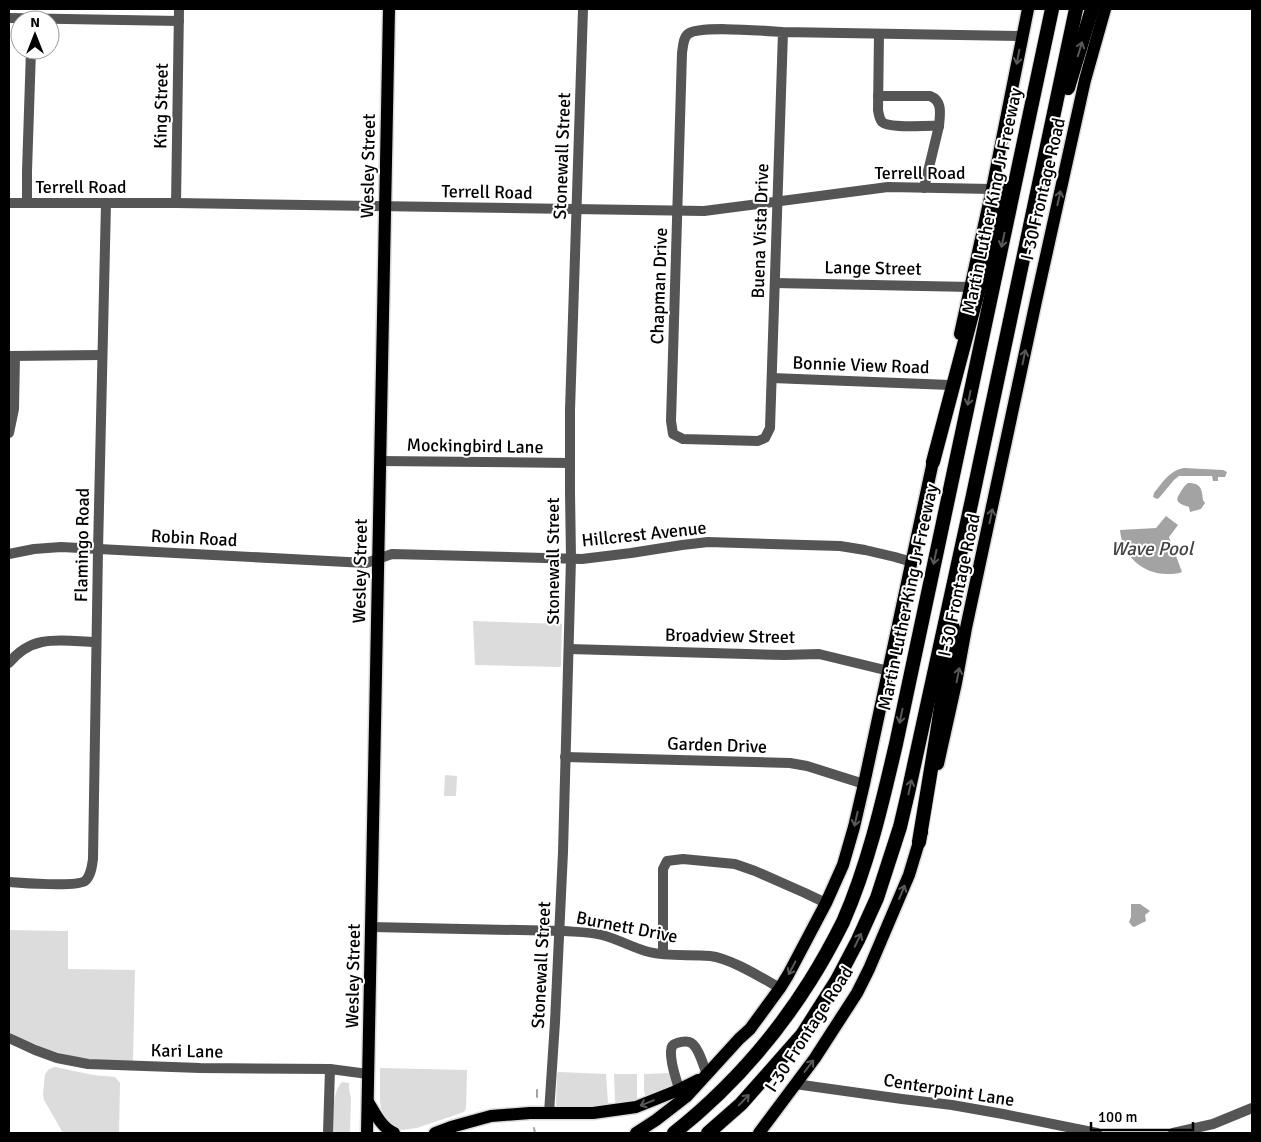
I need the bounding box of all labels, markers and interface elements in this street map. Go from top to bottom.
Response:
north arrow [10,10,60,60]
text: N [30,14,40,31]
one-way arrow [1075,41,1085,57]
one-way arrow [1013,48,1023,64]
street label: King Street [149,63,173,149]
street label: Martin Luther King Jr Freeway [957,85,1027,316]
street label: Stonewall Street [549,92,575,220]
street label: Wesley Street [356,113,380,219]
street label: I-30 Frontage Road [1016,116,1070,262]
street label: Terrell Road [874,162,966,184]
street label: Buena Vista Drive [747,163,773,299]
street label: Terrell Road [35,176,127,198]
street label: Terrell Road [441,180,533,204]
one-way arrow [1055,191,1064,207]
street label: Chapman Drive [646,227,672,345]
one-way arrow [998,231,1007,247]
street label: Lange Street [824,256,922,280]
one-way arrow [1020,349,1030,365]
street label: Bonnie View Road [792,352,930,378]
one-way arrow [964,390,973,406]
street label: Mockingbird Lane [406,434,544,458]
street label: Martin Luther King Jr Freeway [873,481,943,712]
street label: Flamingo Road [70,488,94,602]
street label: Stonewall Street [542,497,564,625]
one-way arrow [987,508,996,524]
street label: I-30 Frontage Road [933,511,985,659]
street label: Hillcrest Avenue [580,517,708,551]
street label: Wesley Street [348,518,372,624]
street label: Robin Road [150,525,238,551]
water label: Wave Pool [1111,537,1195,561]
one-way arrow [930,549,939,565]
street label: Broadview Street [665,624,795,648]
one-way arrow [953,667,963,683]
one-way arrow [896,708,906,724]
street label: Garden Drive [667,732,767,758]
one-way arrow [905,779,915,795]
one-way arrow [851,811,860,827]
one-way arrow [897,885,907,900]
street label: Stonewall Street [527,901,555,1029]
street label: Burnett Drive [574,906,680,948]
street label: Wesley Street [341,923,365,1029]
one-way arrow [854,933,863,948]
one-way arrow [787,960,796,975]
street label: I-30 Frontage Road [760,962,858,1096]
street label: Kari Lane [150,1039,224,1063]
one-way arrow [804,1059,814,1073]
street label: Centerpoint Lane [882,1069,1016,1111]
one-way arrow [738,1094,750,1107]
one-way arrow [640,1099,655,1108]
scale bar [1091,1100,1194,1132]
text: 100 m [1098,1108,1138,1126]

